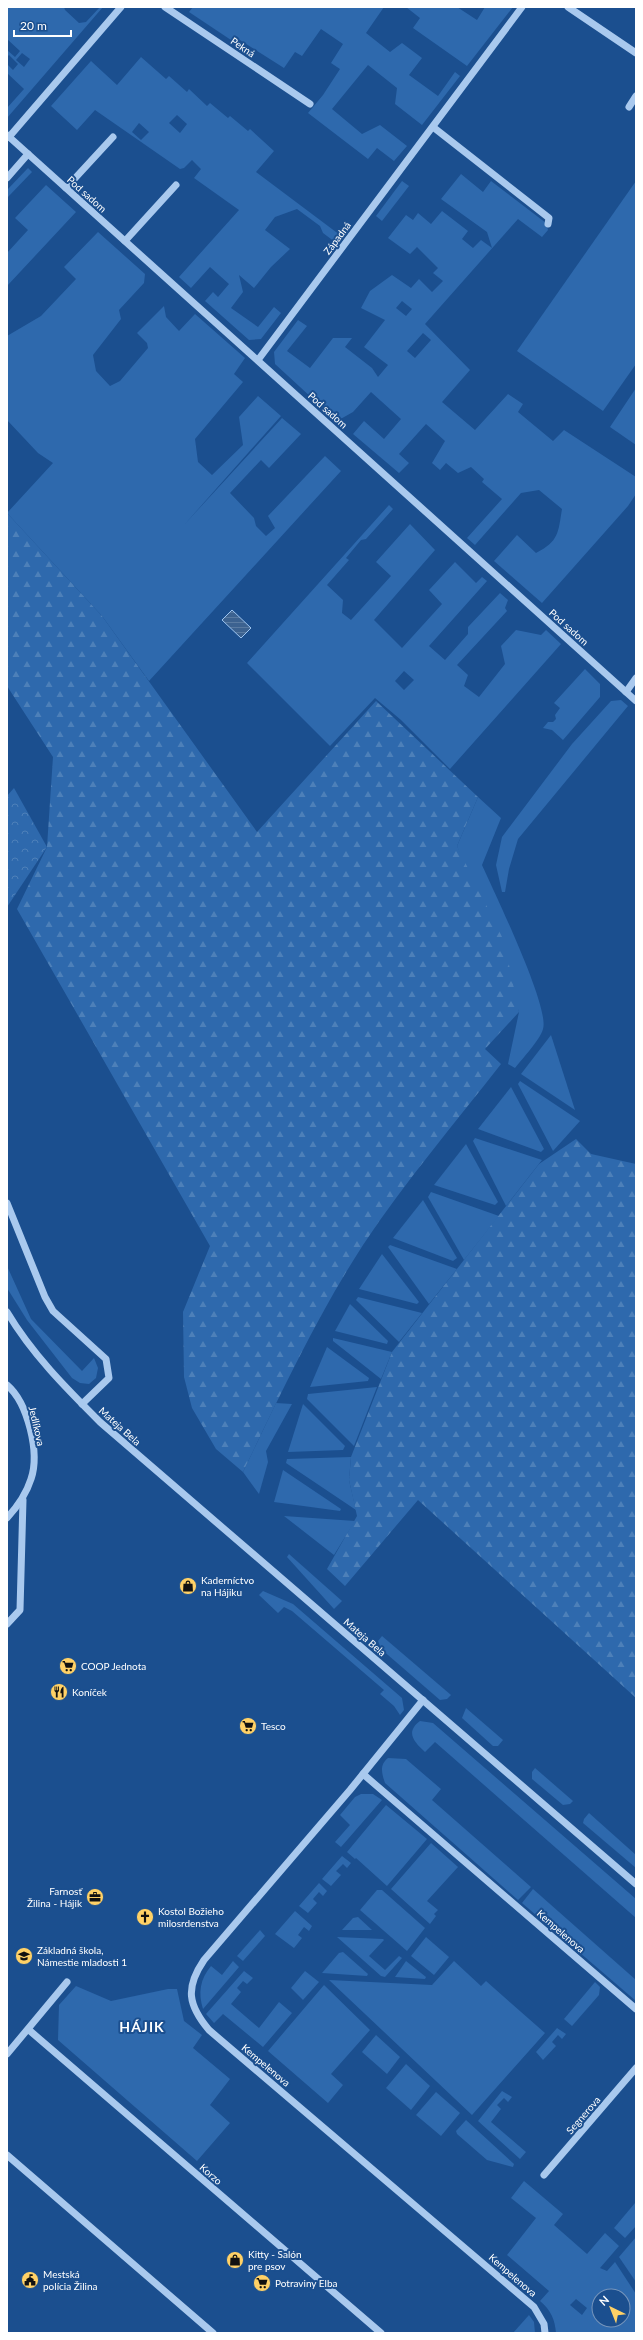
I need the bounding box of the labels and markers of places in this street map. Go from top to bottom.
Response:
place label: Kaderníctvo na Hájiku [201,1574,254,1598]
shop icon: Kaderníctvo na Hájiku [178,1576,198,1596]
supermarket icon: COOP Jednota [58,1656,78,1676]
place label: COOP Jednota [81,1660,146,1672]
restaurant icon: Koníček [49,1682,69,1702]
place label: Koníček [72,1686,108,1698]
supermarket icon: Tesco [238,1716,258,1736]
place label: Tesco [261,1720,286,1732]
place label: Farnosť Žilina - Hájik [27,1885,83,1909]
office icon: Farnosť Žilina - Hájik [85,1887,105,1907]
place label: Kostol Božieho milosrdenstva [158,1905,224,1929]
church icon: Kostol Božieho milosrdenstva [135,1907,155,1927]
place label: Základná škola, Námestie mladosti 1 [37,1944,127,1968]
school or university icon: Základná škola, Námestie mladosti 1 [14,1946,34,1966]
place label: Kitty - Salón pre psov [248,2248,302,2272]
shop icon: Kitty - Salón pre psov [225,2250,245,2270]
place label: Mestská polícia Žilina [43,2268,97,2292]
public building icon: Mestská polícia Žilina [20,2270,40,2290]
supermarket icon: Potraviny Elba [252,2273,272,2293]
place label: Potraviny Elba [275,2277,338,2289]

